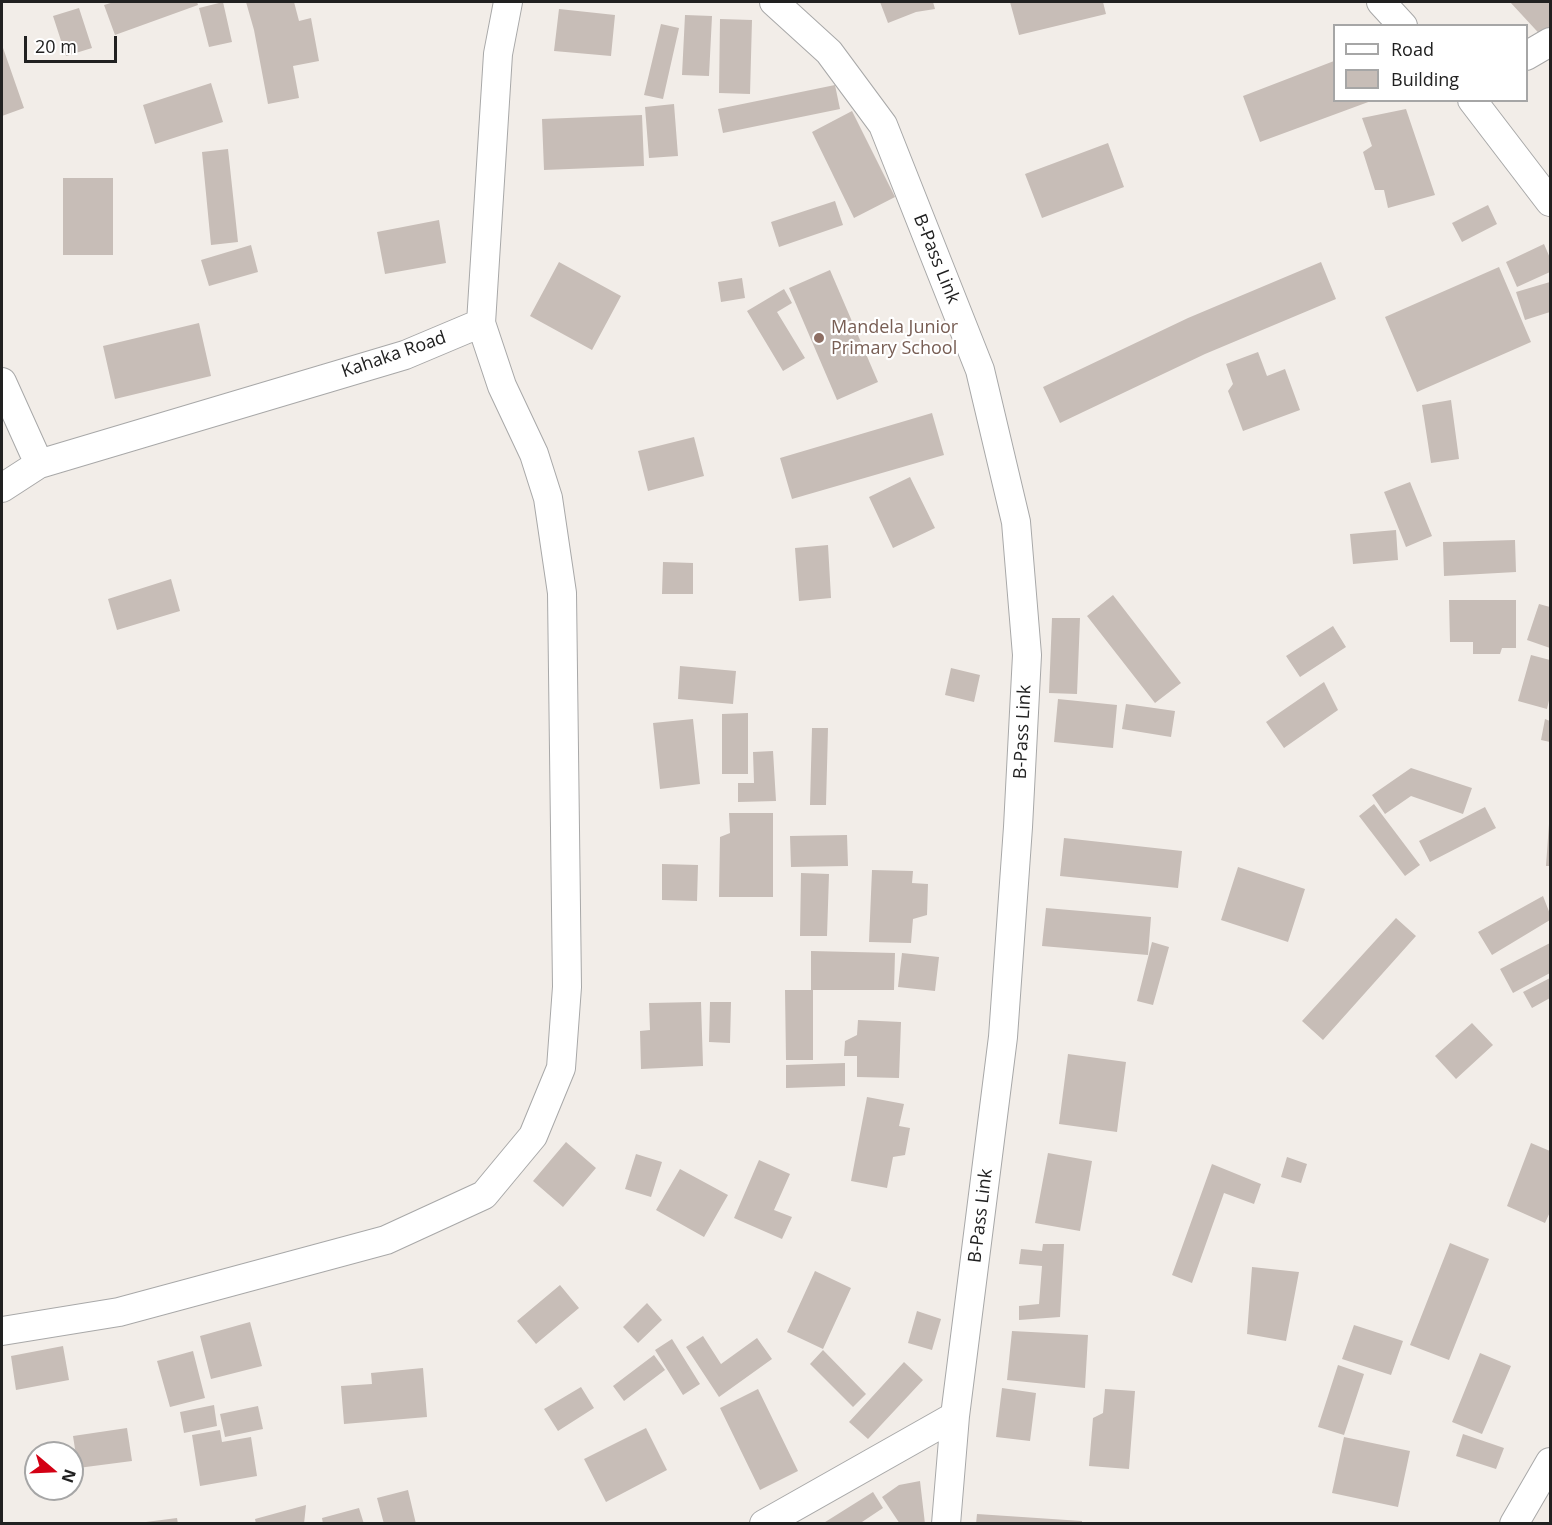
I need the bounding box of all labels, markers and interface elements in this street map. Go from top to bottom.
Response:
scale bar [27,24,120,62]
legend [1333,24,1528,102]
text: 20 m [35,34,77,58]
text: Road [1391,37,1434,61]
text: Building [1391,67,1459,91]
street label: B-Pass Link [908,211,964,307]
place label: Mandela Junior Primary School [831,317,958,360]
street label: Kahaka Road [339,327,449,383]
marker: Mandela Junior Primary School [812,331,826,345]
street label: B-Pass Link [1010,684,1036,780]
street label: B-Pass Link [965,1168,997,1264]
north arrow [24,1441,84,1501]
text: N [57,1466,82,1486]

